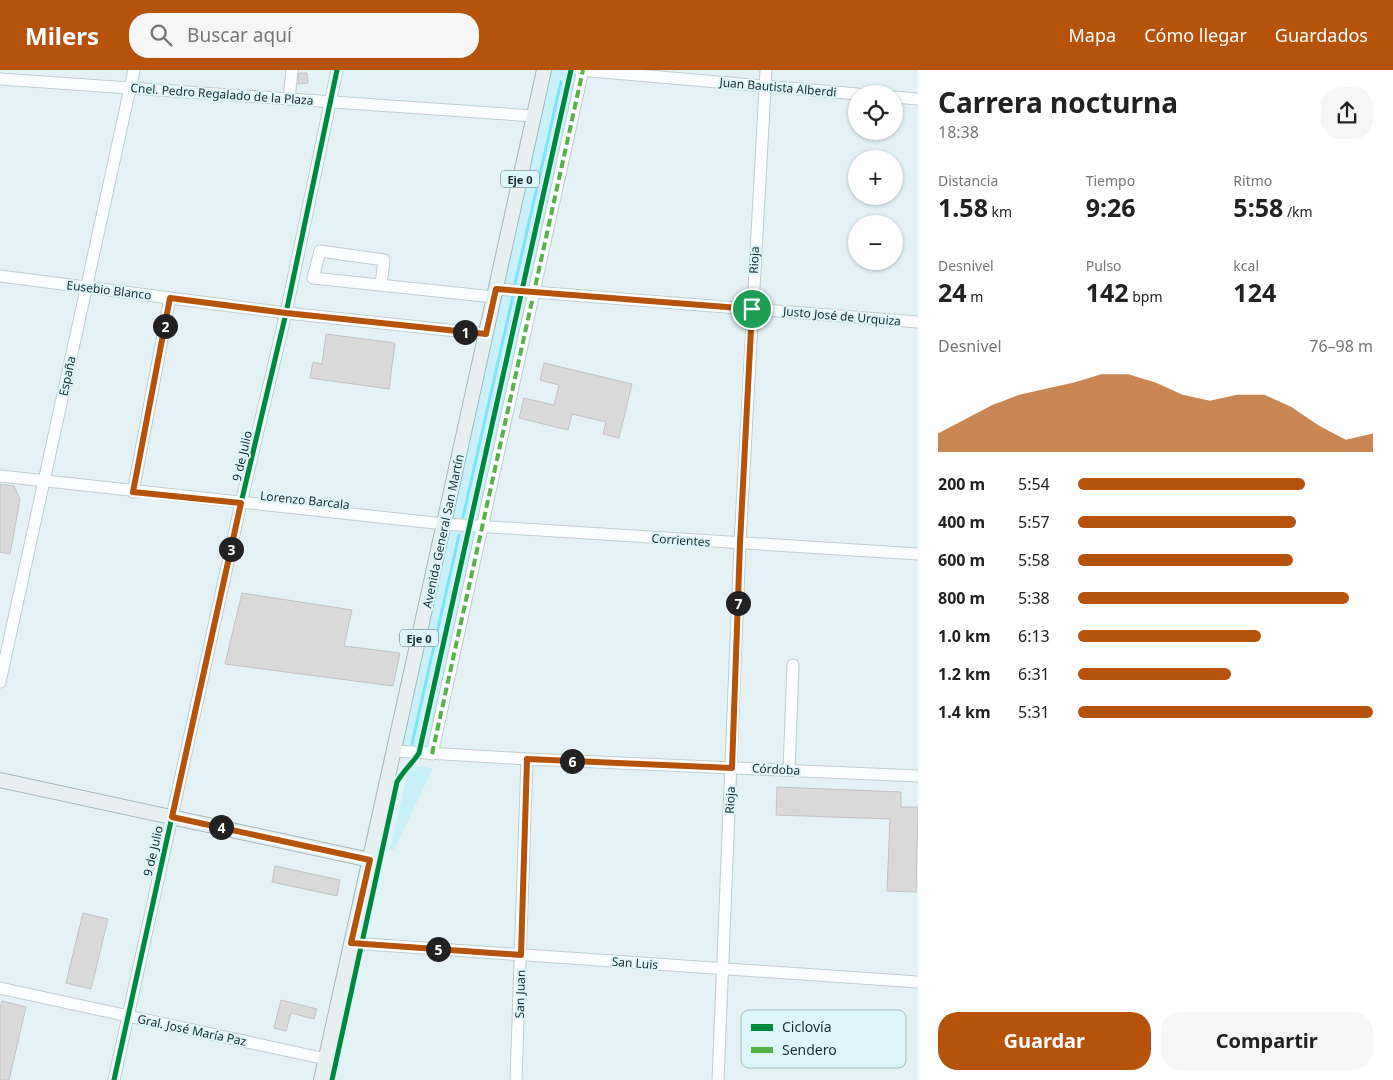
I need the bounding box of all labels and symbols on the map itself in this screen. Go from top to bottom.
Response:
street label: Juan Bautista Alberdi [718,73,837,101]
street label: Cnel. Pedro Regalado de la Plaza [130,79,314,109]
road number: Eje 0 [501,170,539,188]
street label: Rioja [745,246,763,274]
street label: Eusebio Blanco [66,276,152,304]
pin [731,288,773,330]
street label: Justo José de Urquiza [781,302,902,330]
pin: 2 [152,314,178,338]
pin: 1 [452,320,478,344]
street label: España [54,354,80,398]
street label: 9 de Julio [228,429,256,483]
street label: Avenida General San Martín [418,452,468,610]
street label: Lorenzo Barcala [259,487,351,513]
street label: Corrientes [651,529,711,551]
pin: 3 [218,536,244,562]
pin: 7 [726,590,750,616]
road number: Eje 0 [400,630,438,646]
pin: 6 [560,748,584,774]
street label: Córdoba [751,759,801,779]
street label: Rioja [721,786,739,814]
pin: 4 [208,814,234,840]
street label: 9 de Julio [139,824,167,878]
pin: 5 [426,936,450,962]
street label: San Luis [611,953,659,973]
street label: San Juan [511,969,529,1019]
street label: Gral. José María Paz [136,1010,248,1050]
legend [741,1010,906,1068]
text: Ciclovía [782,1017,832,1036]
text: Sendero [782,1040,837,1059]

